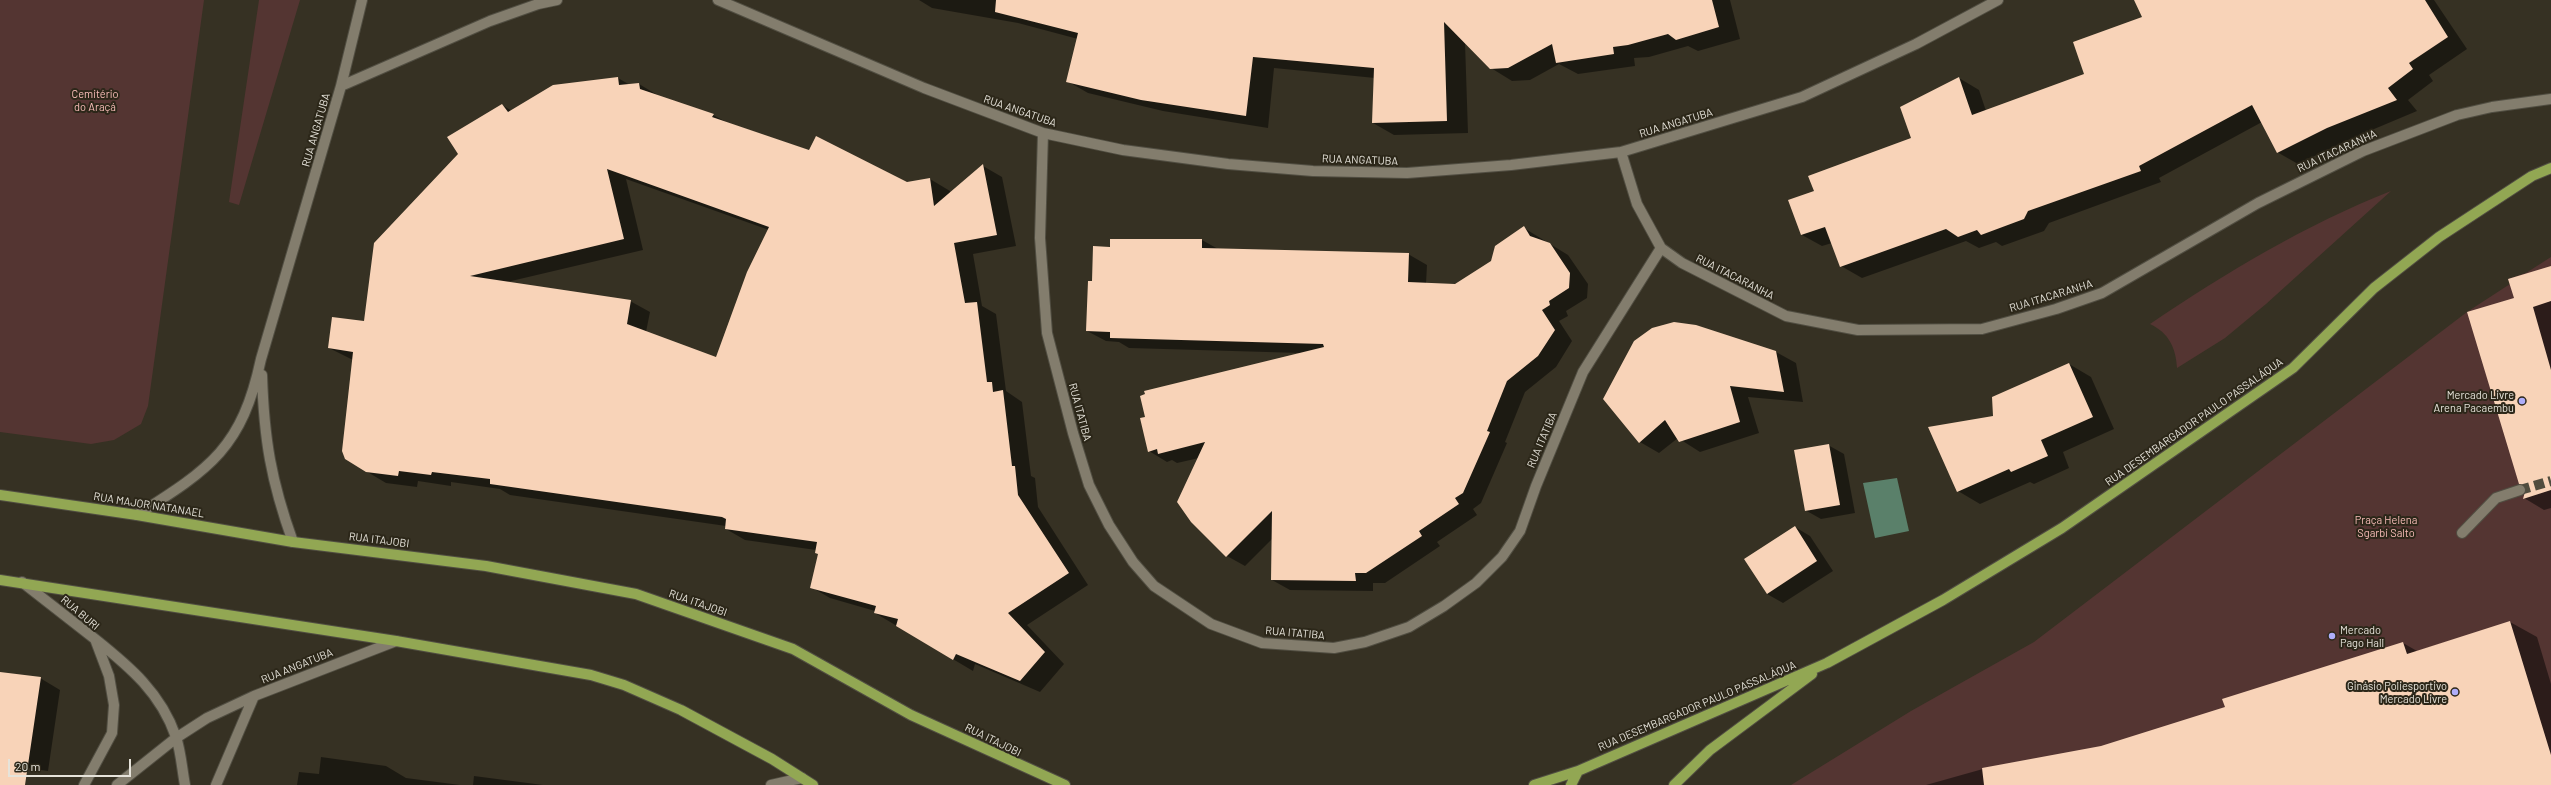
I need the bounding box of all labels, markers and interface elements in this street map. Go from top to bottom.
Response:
park label: Cemitério do Araçá [72,87,118,113]
street label: RUA ANGATUBA [299,92,333,168]
street label: RUA ANGATUBA [982,92,1058,130]
street label: RUA ANGATUBA [1638,106,1714,140]
street label: RUA ITACARANHA [2295,127,2379,175]
street label: RUA ANGATUBA [1322,152,1398,168]
street label: RUA ITACARANHA [1694,252,1776,302]
street label: RUA ITACARANHA [2008,277,2094,315]
street label: RUA DESEMBARGADOR PAULO PASSALÁQUA [2103,355,2285,489]
street label: RUA ITATIBA [1066,382,1094,442]
place label: Mercado Livre Arena Pacaembu [2433,388,2514,414]
marker: Mercado Livre Arena Pacaembu [2517,396,2527,406]
street label: RUA ITATIBA [1524,410,1560,470]
street label: RUA MAJOR NATANAEL [93,490,205,520]
park label: Praça Helena Sgarbi Salto [2355,513,2417,539]
street label: RUA ITAJOBI [348,530,410,550]
street label: RUA ITAJOBI [667,587,729,619]
street label: RUA BURI [58,593,102,633]
place label: Mercado Pago Hall [2340,623,2384,649]
street label: RUA ITATIBA [1265,624,1325,642]
marker: Mercado Pago Hall [2327,631,2337,641]
street label: RUA ANGATUBA [259,646,335,686]
street label: RUA DESEMBARGADOR PAULO PASSALÁQUA [1596,658,1798,754]
place label: Ginásio Poliesportivo Mercado Livre [2347,679,2447,705]
marker: Ginásio Poliesportivo Mercado Livre [2450,687,2460,697]
street label: RUA ITAJOBI [963,721,1023,759]
scale bar [10,751,133,777]
text: 20 m [15,759,41,773]

